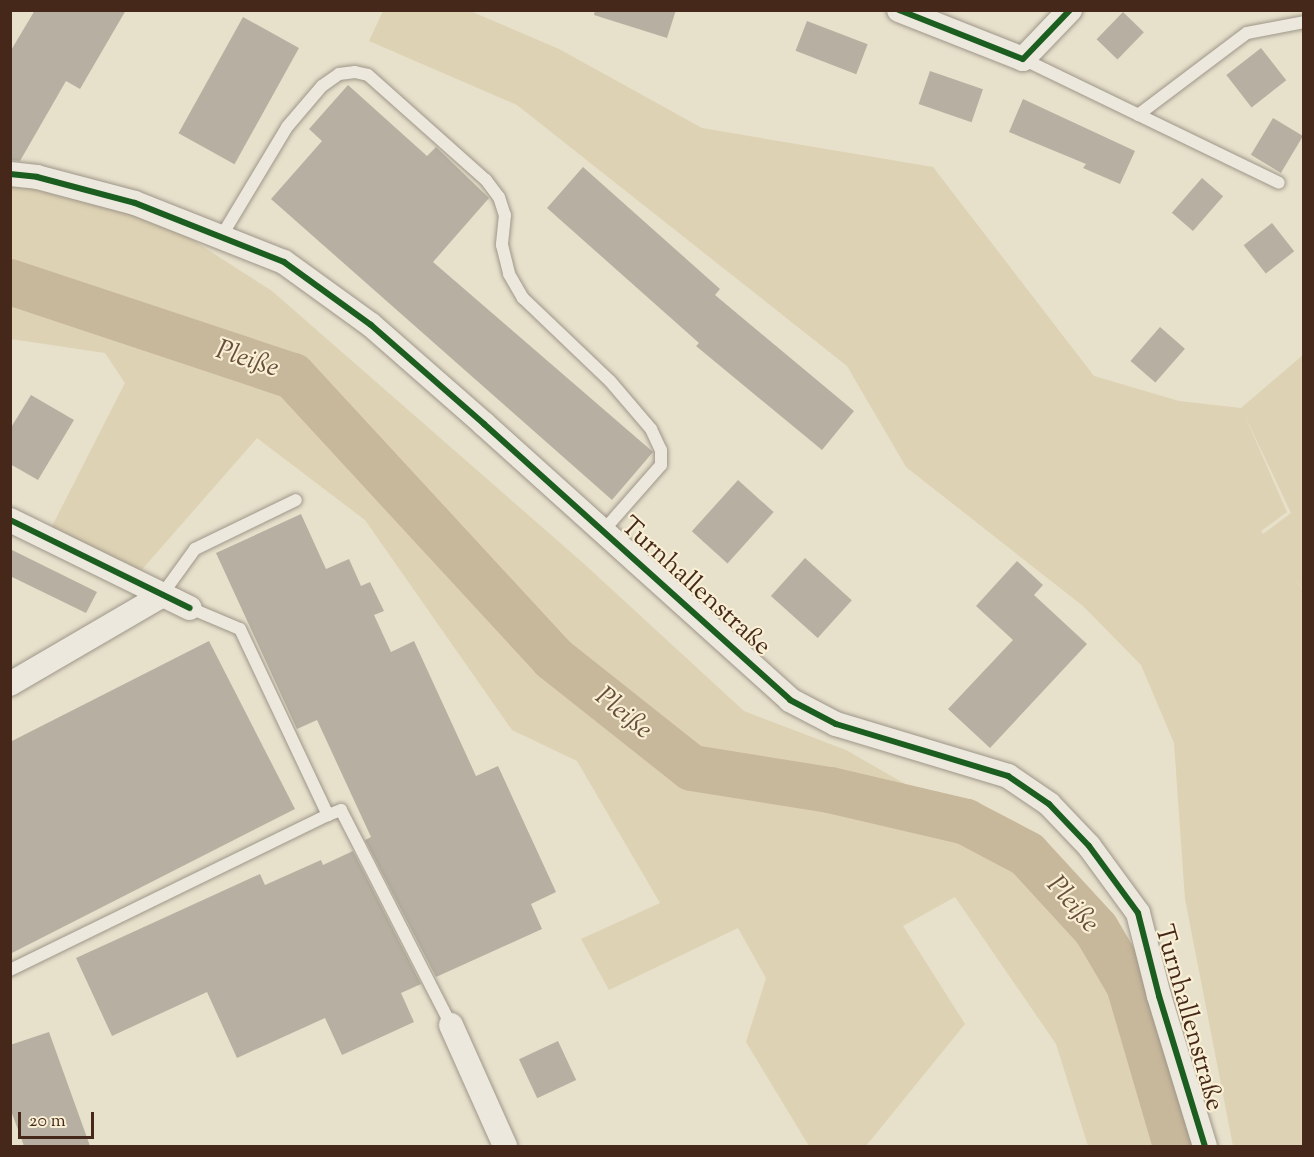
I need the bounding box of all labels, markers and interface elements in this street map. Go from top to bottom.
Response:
water label: Pleiße [212,335,282,385]
street label: Turnhallenstraße [613,511,777,663]
water label: Pleiße [588,681,658,747]
water label: Pleiße [1039,870,1105,940]
street label: Turnhallenstraße [1147,922,1229,1114]
scale bar [21,1100,98,1138]
text: 20 m [29,1109,66,1135]

